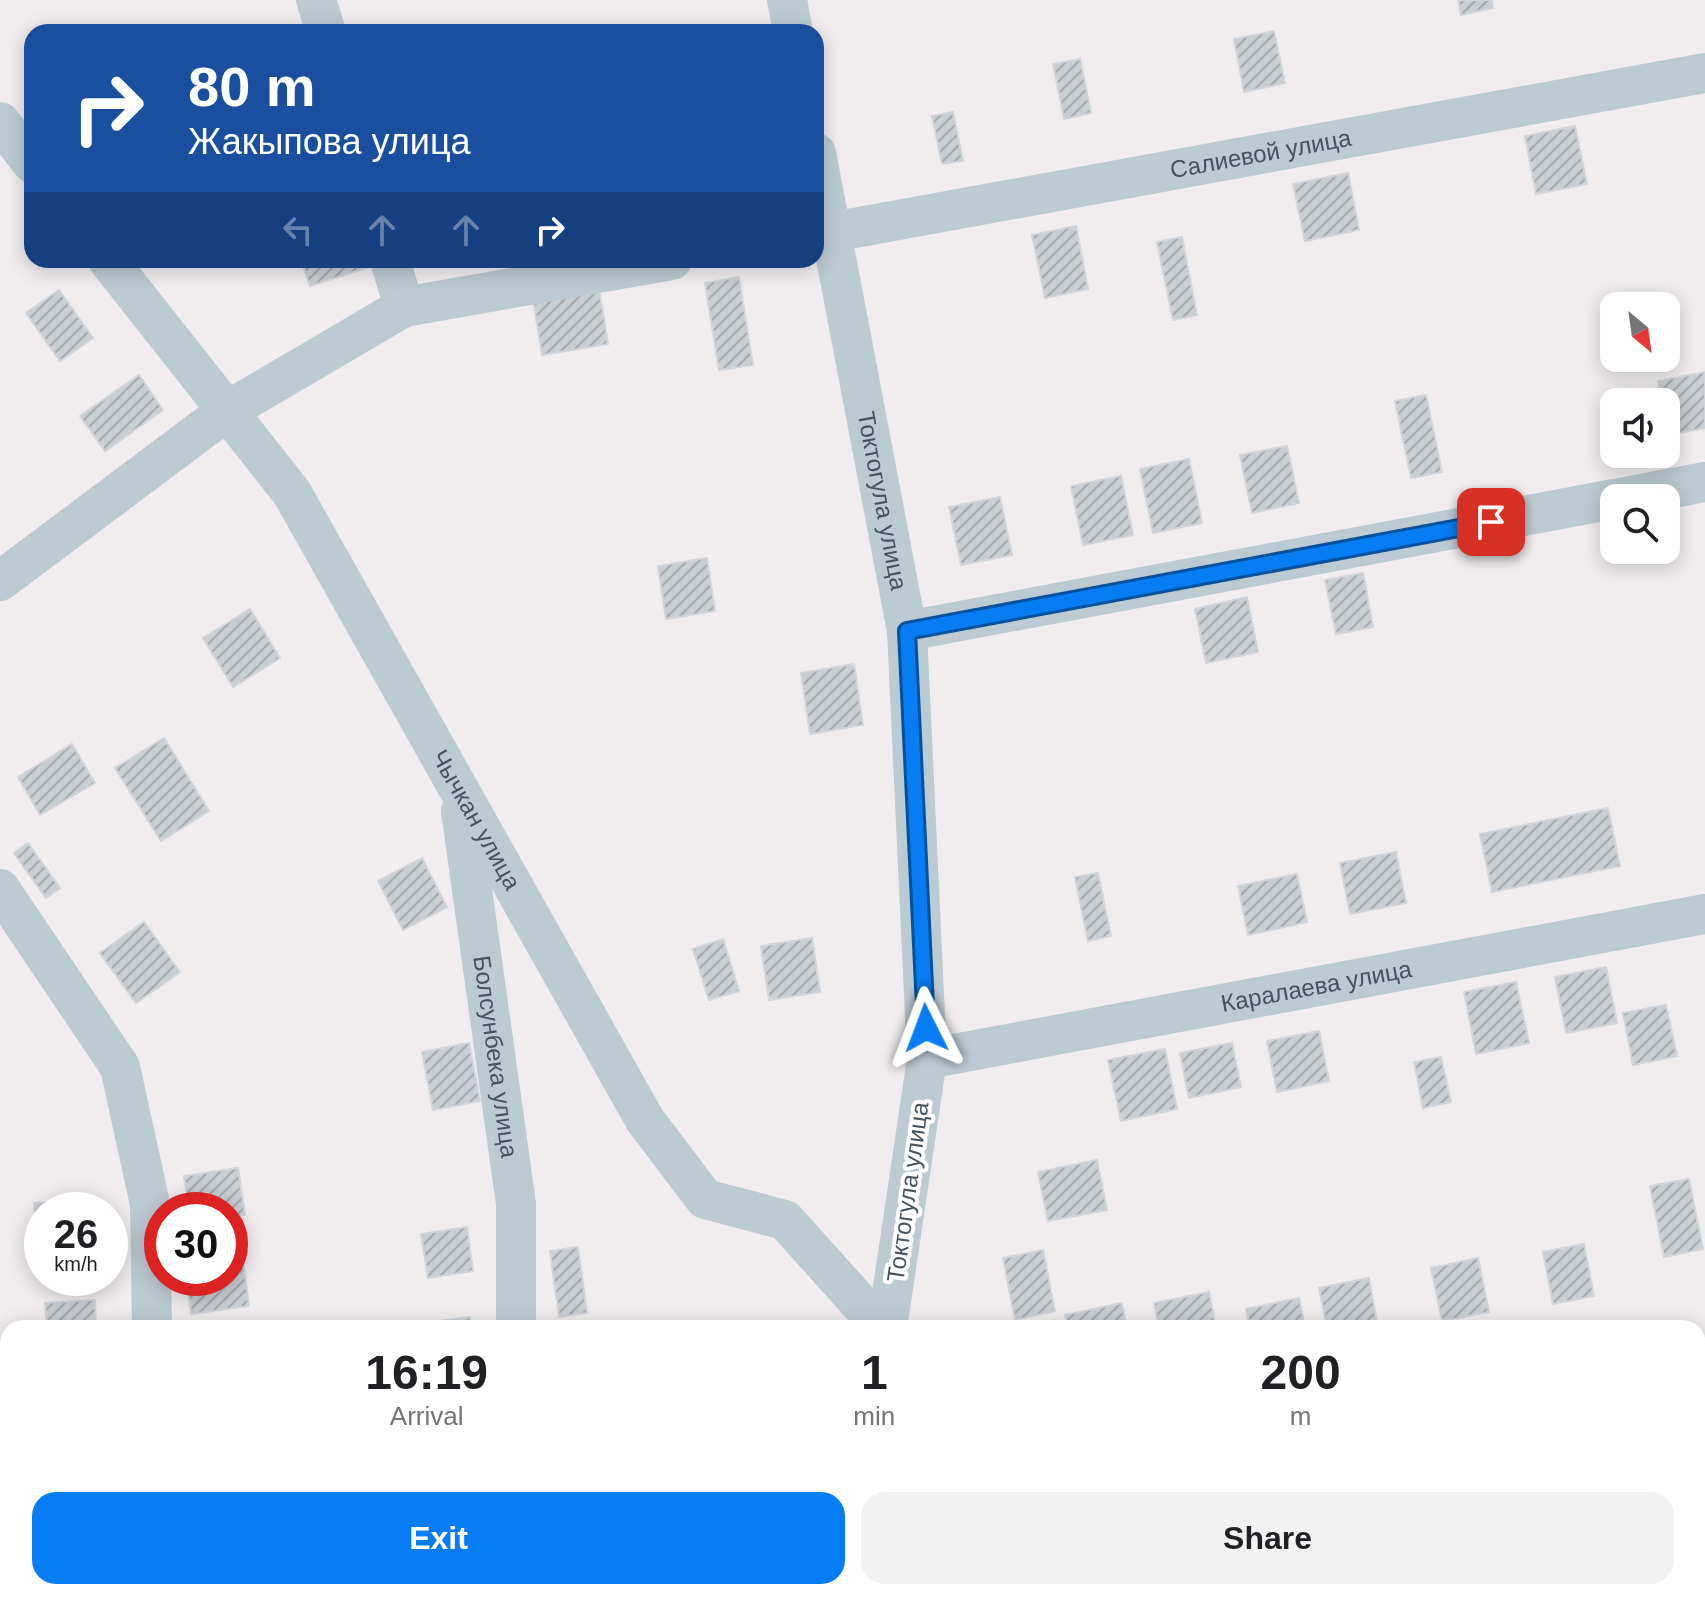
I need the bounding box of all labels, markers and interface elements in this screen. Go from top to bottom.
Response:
text: 80 m [188,55,316,118]
icon: right [56,56,160,160]
text: Жакыпова улица [188,121,471,162]
street label: Салиевой улица [1168,124,1354,183]
icon: left [276,208,320,252]
icon: ahead [360,208,404,252]
icon: ahead [444,208,488,252]
icon: right [528,208,572,252]
north arrow [1600,292,1680,372]
map controls [1600,292,1680,564]
button: sound [1600,388,1680,468]
street label: Токтогула улица [852,409,913,593]
button: search [1600,484,1680,564]
pin [1457,488,1525,556]
icon: arrive [1469,500,1513,544]
street label: Чычкан улица [426,745,527,895]
street label: Болсунбека улица [468,954,523,1160]
street label: Каралаева улица [1219,955,1414,1017]
position arrow [884,986,968,1070]
street label: Токтогула улица [882,1100,934,1284]
speed limit sign: 30 [144,1192,248,1296]
text: 26 [54,1212,98,1256]
text: km/h [54,1253,98,1275]
text: 16:19 [365,1346,488,1399]
text: 1 [861,1346,888,1399]
text: 200 [1261,1346,1341,1399]
text: Arrival [390,1401,464,1431]
text: min [853,1401,895,1431]
text: m [1290,1401,1311,1431]
button: Exit [32,1492,845,1584]
button: Share [861,1492,1674,1584]

